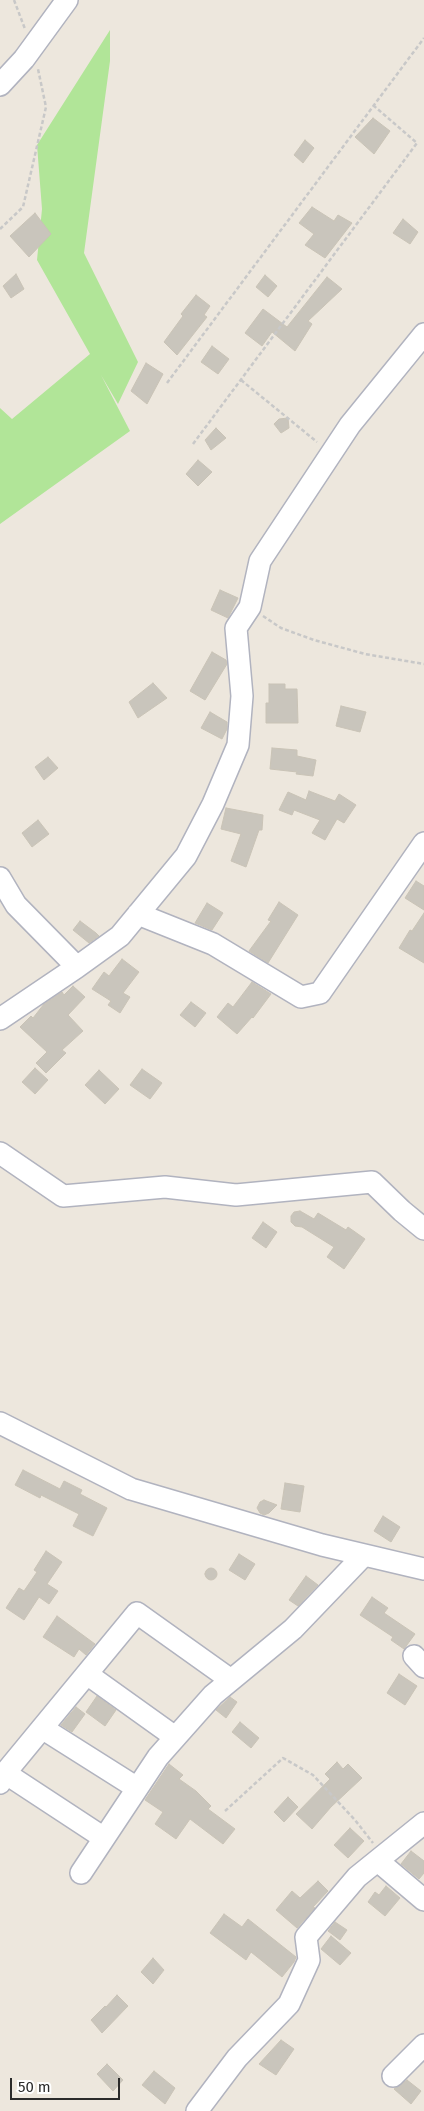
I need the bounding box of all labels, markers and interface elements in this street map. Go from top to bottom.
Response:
scale bar [12,2068,122,2100]
text: 50 m [18,2078,51,2096]

